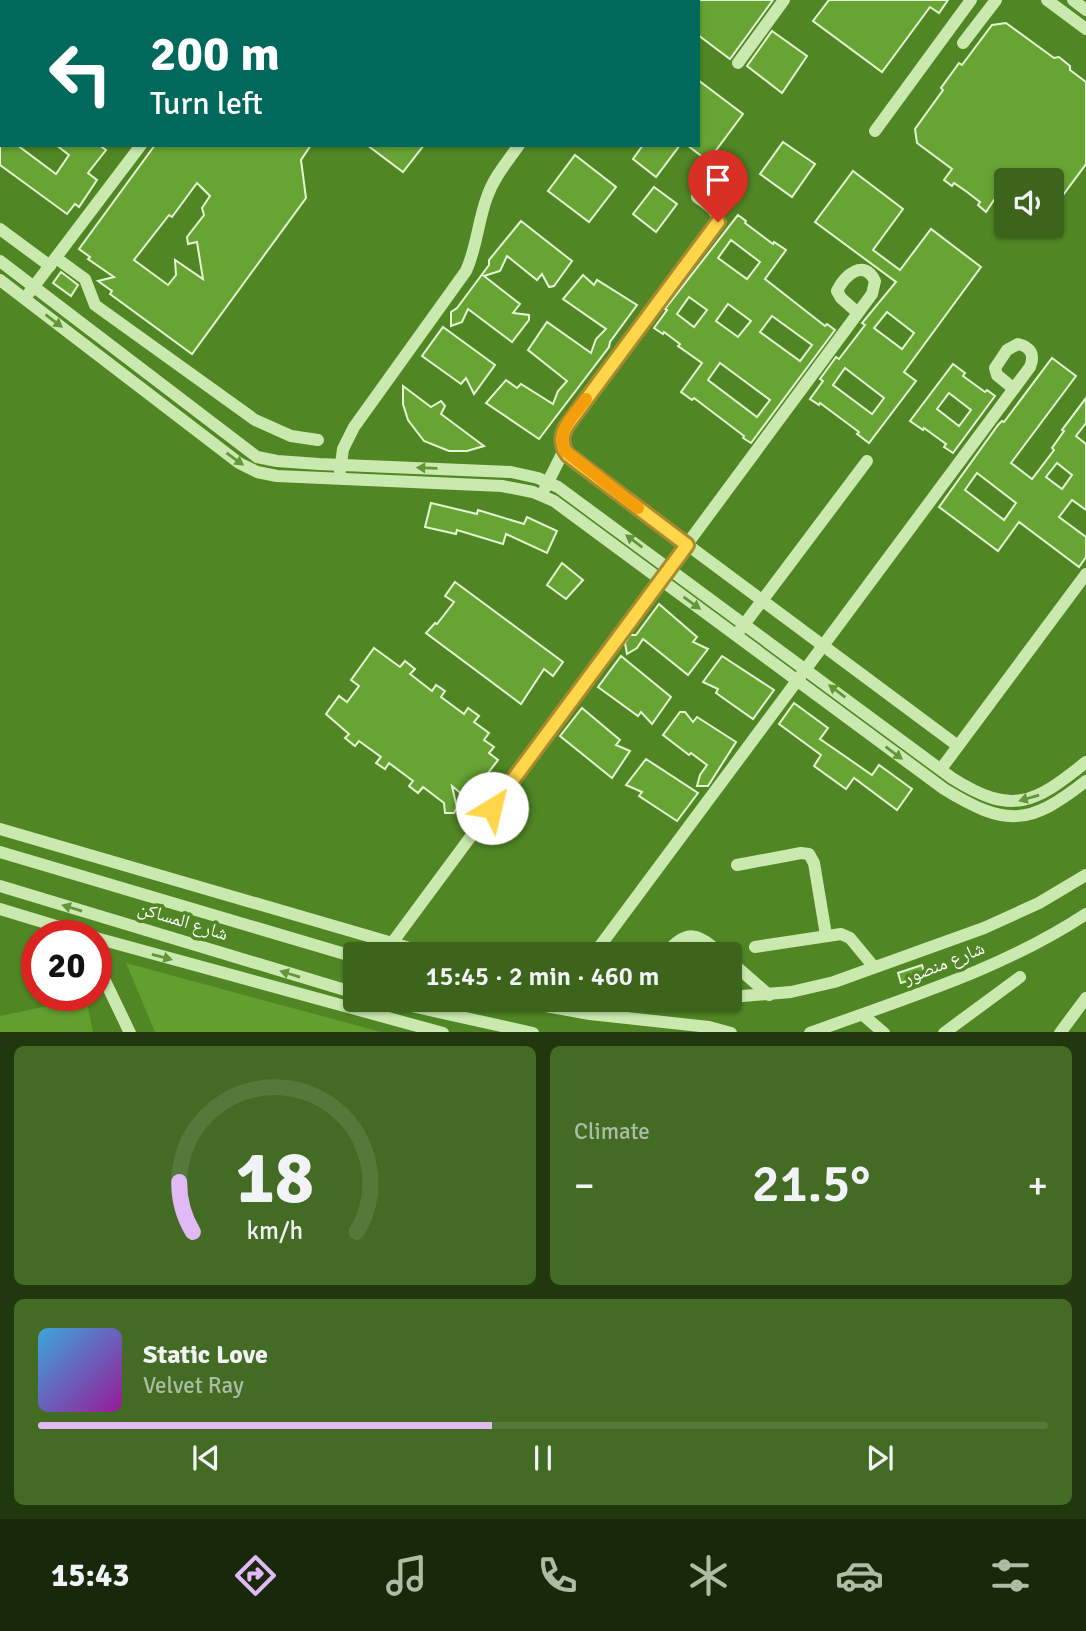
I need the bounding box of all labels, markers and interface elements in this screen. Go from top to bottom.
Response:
text: 200 m [150,24,280,84]
icon: left [35,28,126,119]
text: Turn left [150,84,263,123]
pin [688,150,748,222]
icon: arrive [699,161,737,199]
map controls [994,168,1064,238]
button: sound [994,168,1064,238]
one-way arrow [45,314,63,328]
one-way arrow [226,452,244,466]
one-way arrow [416,463,438,474]
one-way arrow [625,535,643,549]
one-way arrow [682,596,701,610]
one-way arrow [828,684,846,699]
one-way arrow [885,745,903,760]
position arrow [455,771,529,845]
one-way arrow [1018,793,1039,803]
street label: شارع المساكن [135,896,231,946]
one-way arrow [61,902,82,912]
speed limit sign: 20 [21,920,112,1011]
street label: شارع منصور [899,936,988,991]
one-way arrow [152,952,173,962]
text: 15:45 · 2 min · 460 m [426,961,659,993]
one-way arrow [279,968,300,978]
text: Climate [574,1117,650,1146]
text: 18 [236,1134,314,1223]
text: 21.5° [752,1152,870,1216]
text: − [574,1162,595,1209]
text: + [1027,1162,1048,1209]
text: km/h [247,1214,303,1245]
text: Static Love [143,1339,268,1371]
text: Velvet Ray [143,1371,244,1400]
icon: previous [187,1439,225,1477]
icon: pause [524,1439,562,1477]
icon: next [861,1439,899,1477]
icon: directions [231,1551,280,1600]
icon: music [382,1551,431,1600]
icon: phone [533,1551,582,1600]
icon: climate [684,1551,733,1600]
icon: car [835,1551,884,1600]
icon: filters [986,1551,1035,1600]
text: 15:43 [51,1556,130,1595]

